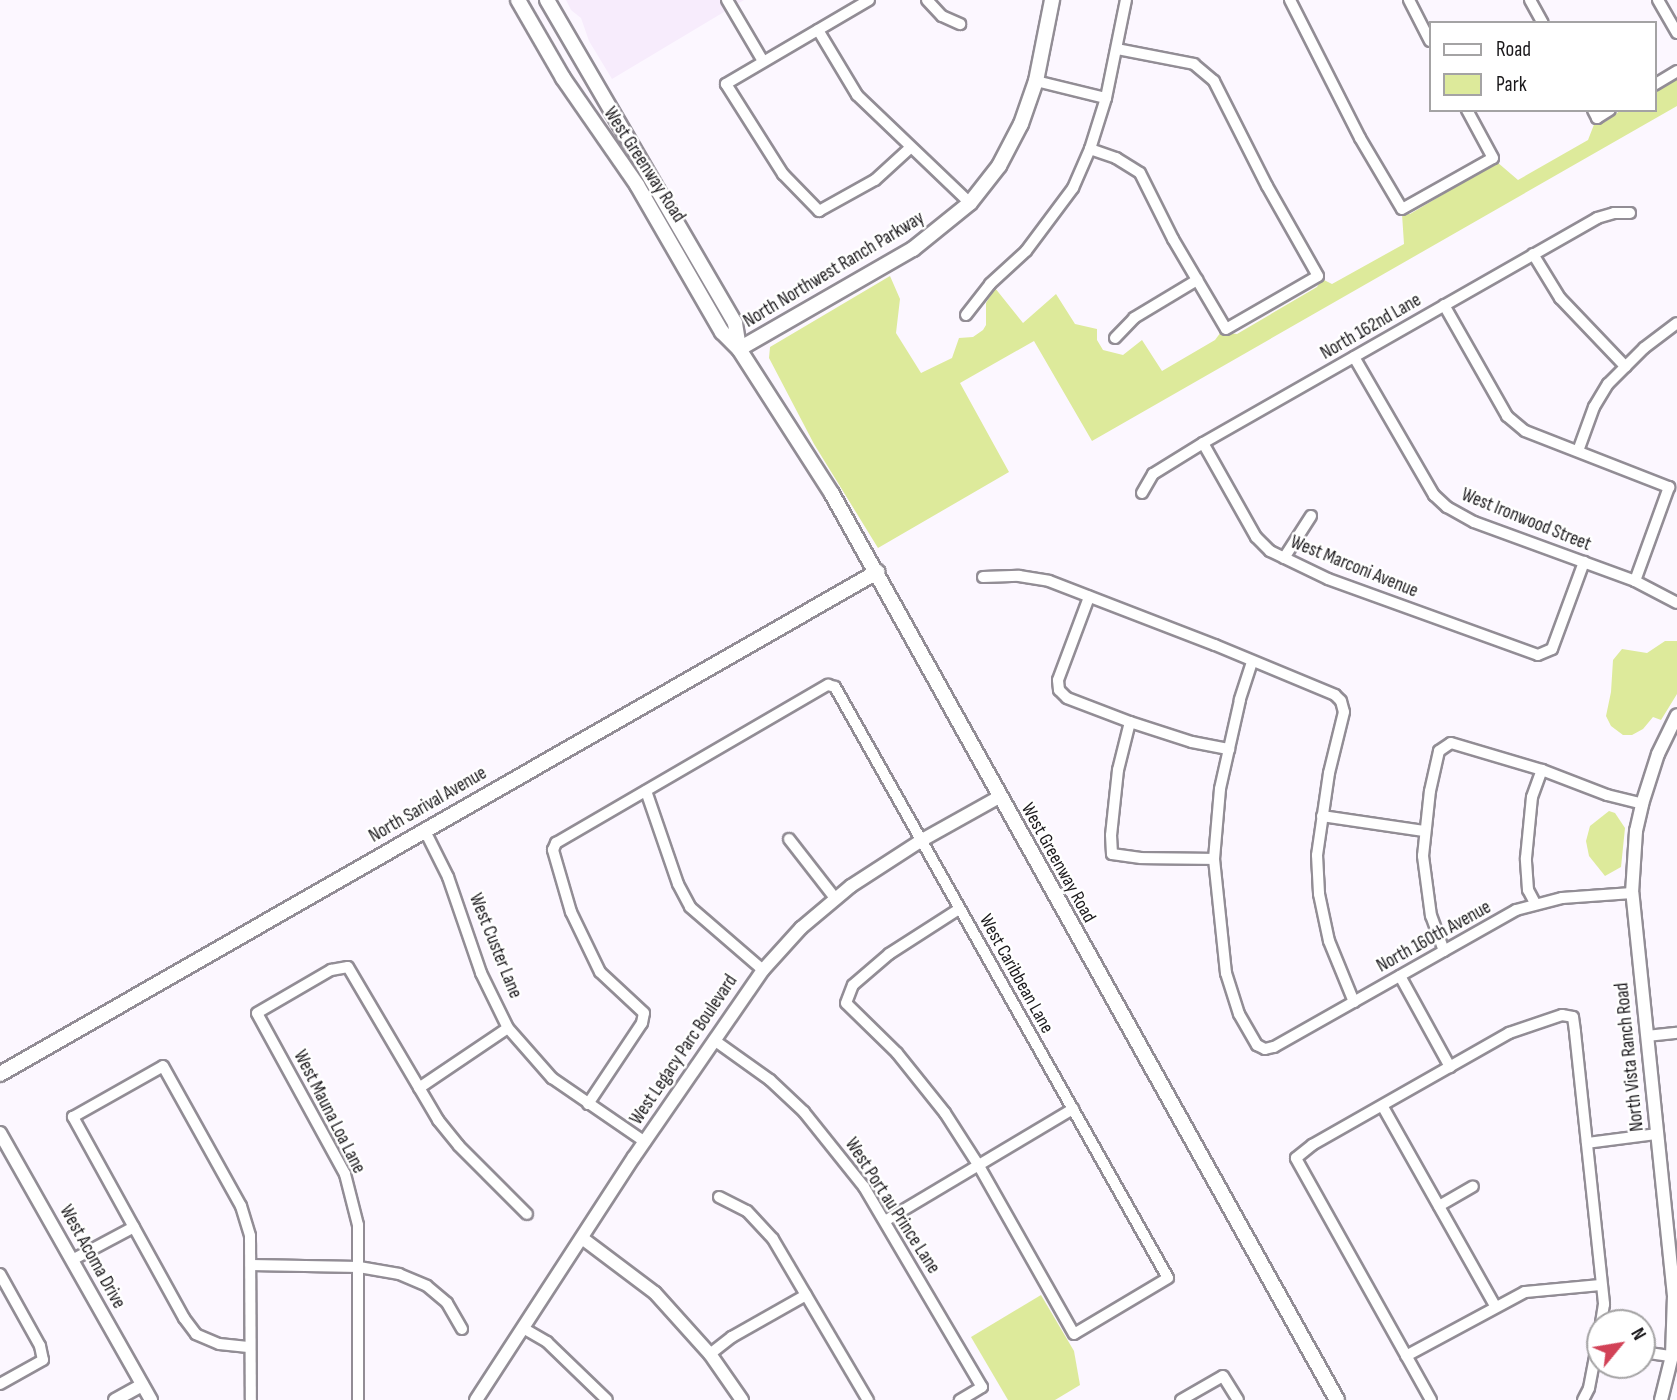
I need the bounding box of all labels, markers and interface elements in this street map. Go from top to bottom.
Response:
legend [1428,21,1656,112]
text: Road [1496,37,1531,62]
text: Park [1496,72,1527,97]
street label: West Greenway Road [598,103,690,227]
street label: North Northwest Ranch Parkway [740,207,928,333]
street label: North 162nd Lane [1317,289,1425,365]
street label: West Ironwood Street [1458,484,1594,556]
street label: West Marconi Avenue [1287,531,1421,603]
street label: North Sarival Avenue [365,762,491,848]
street label: West Greenway Road [1016,799,1100,927]
street label: West Custer Lane [464,890,526,1002]
street label: North 160th Avenue [1373,896,1495,978]
street label: West Caribbean Lane [974,911,1058,1037]
street label: West Legacy Parc Boulevard [625,971,743,1129]
street label: North Vista Ranch Road [1611,981,1649,1133]
street label: West Mauna Loa Lane [288,1046,370,1178]
street label: West Port au Prince Lane [840,1134,944,1278]
street label: West Acoma Drive [54,1201,130,1313]
north arrow [1586,1309,1656,1379]
text: N [1625,1324,1650,1344]

